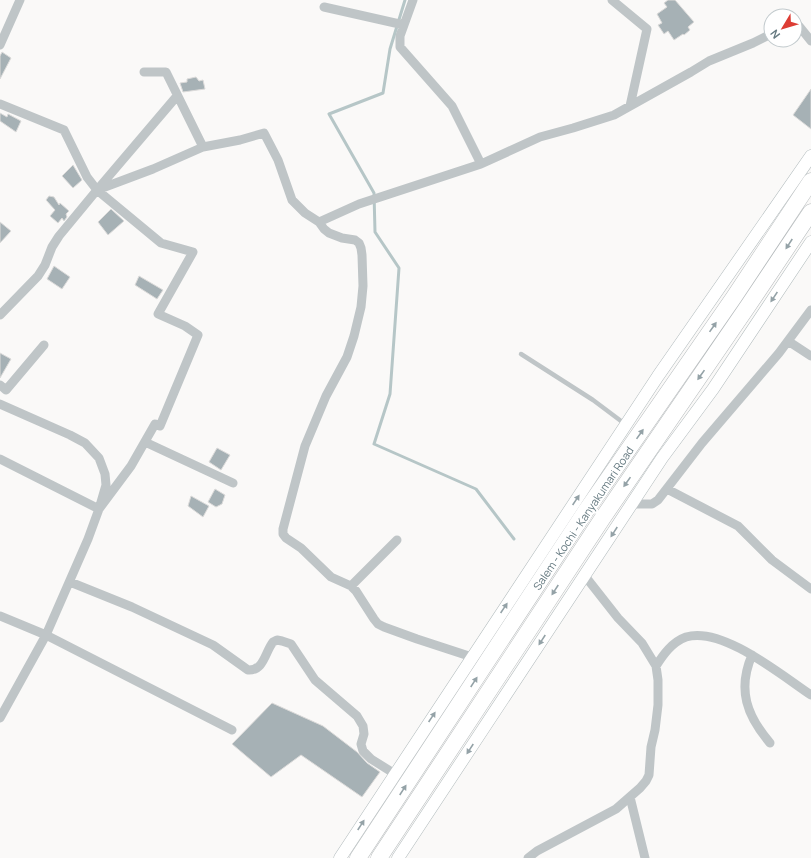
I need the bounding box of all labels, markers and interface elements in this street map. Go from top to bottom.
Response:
north arrow [763,8,803,48]
text: N [766,27,783,42]
one-way arrow [786,238,793,250]
one-way arrow [770,292,778,303]
one-way arrow [710,321,717,333]
one-way arrow [697,370,705,380]
one-way arrow [636,429,644,439]
street label: Salem - Kochi - Kanyakumari Road [529,443,637,593]
one-way arrow [623,477,631,487]
one-way arrow [572,495,580,505]
one-way arrow [610,526,617,538]
one-way arrow [551,585,559,595]
one-way arrow [500,603,508,613]
one-way arrow [538,635,546,646]
one-way arrow [471,676,478,688]
one-way arrow [429,711,436,723]
one-way arrow [466,744,474,754]
one-way arrow [399,785,407,796]
one-way arrow [357,820,365,830]

